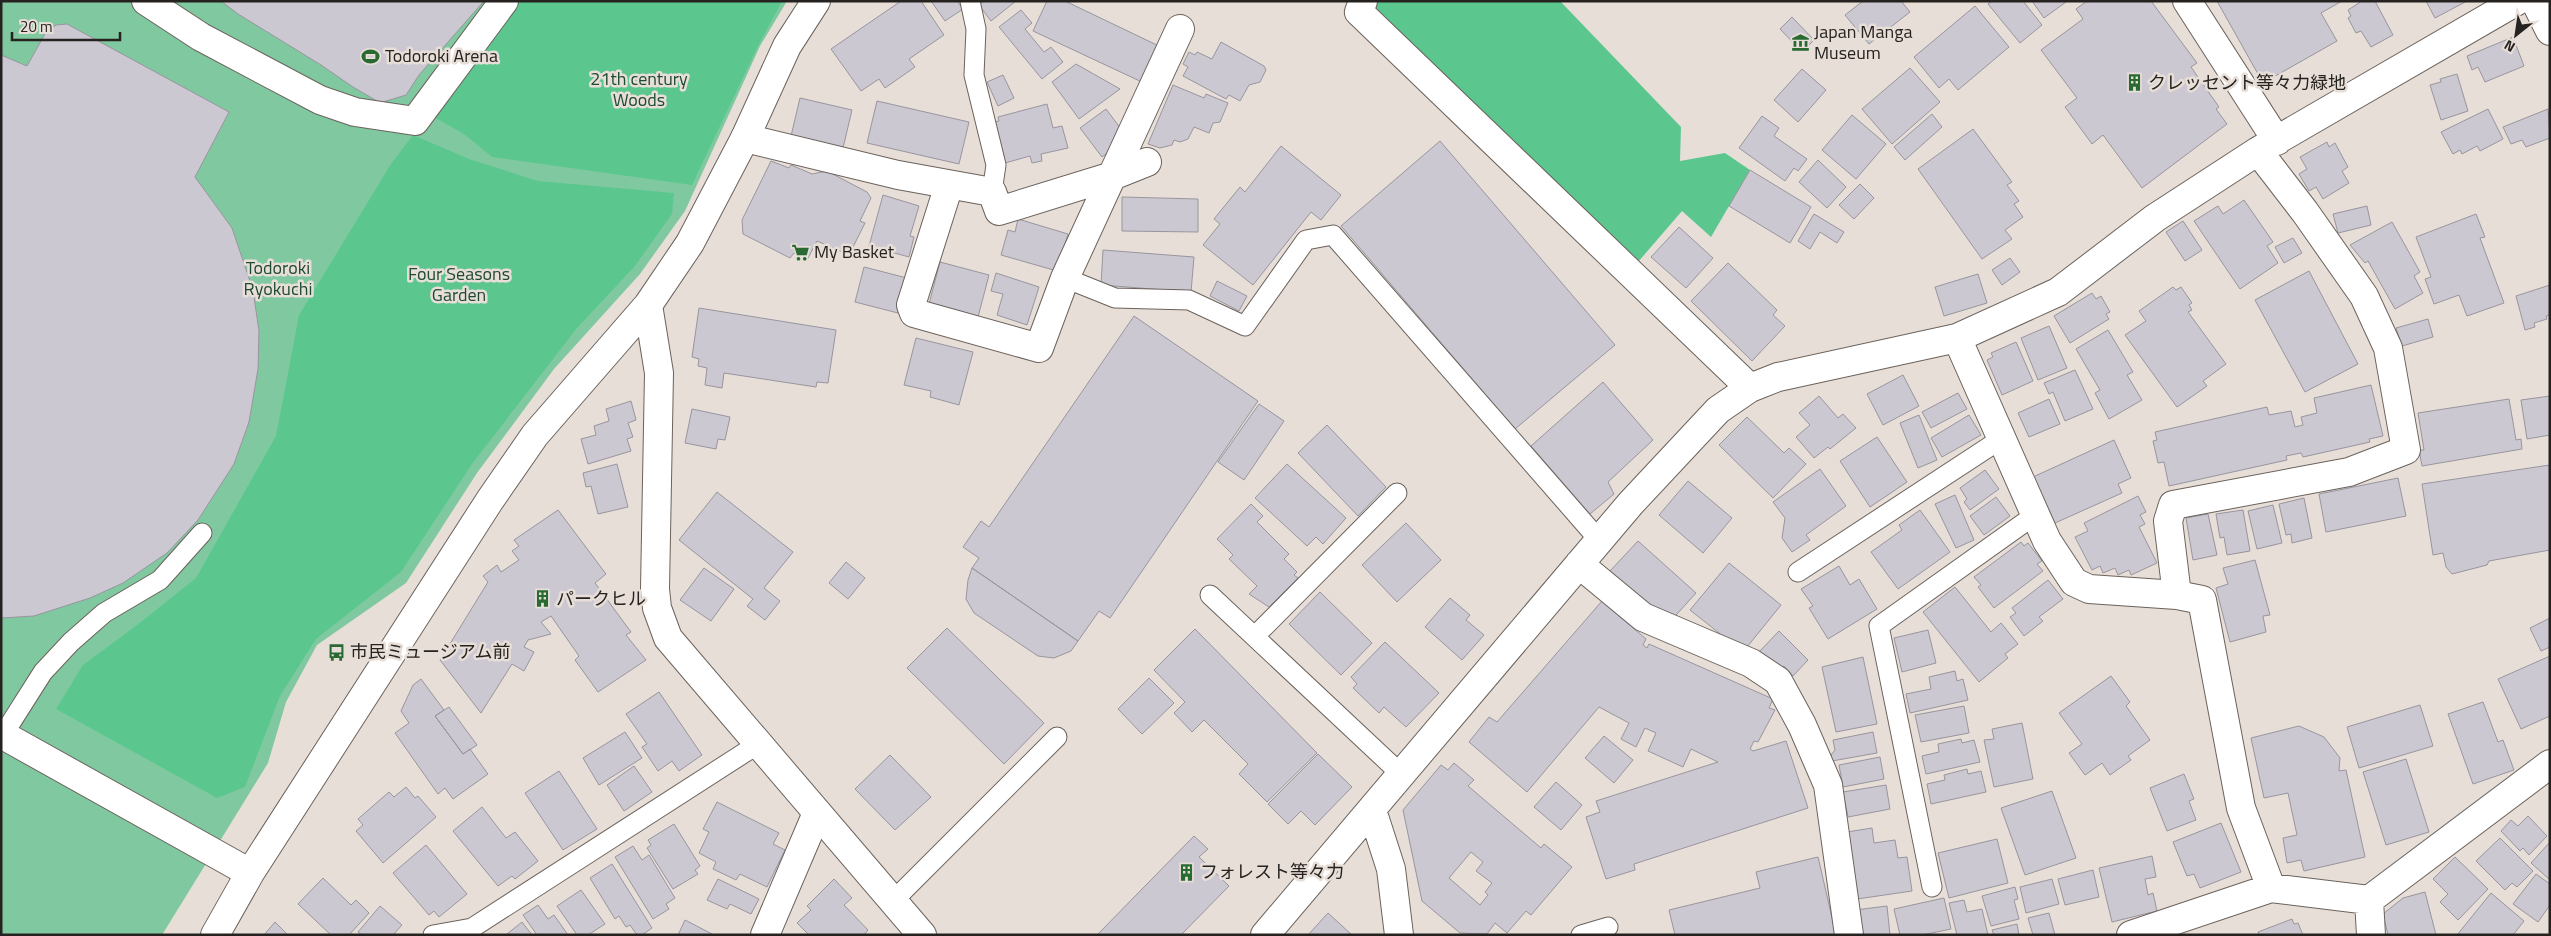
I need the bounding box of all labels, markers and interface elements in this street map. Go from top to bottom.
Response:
scale bar [12,10,120,42]
north arrow [2491,10,2541,60]
text: 20 m [20,15,53,38]
place label: Japan Manga Museum [1814,18,1912,66]
museum icon: Japan Manga Museum [1790,32,1810,52]
text: N [2500,35,2519,58]
place label: Todoroki Arena [385,42,498,69]
sports icon: Todoroki Arena [361,46,381,66]
park label: 21th century Woods [590,65,688,113]
place label: クレッセント等々力緑地 [2148,69,2346,96]
building icon: クレッセント等々力緑地 [2124,73,2144,93]
place label: My Basket [814,238,895,265]
supermarket icon: My Basket [790,242,810,262]
park label: Todoroki Ryokuchi [244,254,312,302]
park label: Four Seasons Garden [408,260,510,308]
place label: パークヒル [556,585,646,612]
building icon: パークヒル [532,589,552,609]
place label: 市民ミュージアム前 [350,638,510,665]
bus stop icon: 市民ミュージアム前 [326,642,346,662]
place label: フォレスト等々力 [1200,858,1344,885]
building icon: フォレスト等々力 [1176,862,1196,882]

